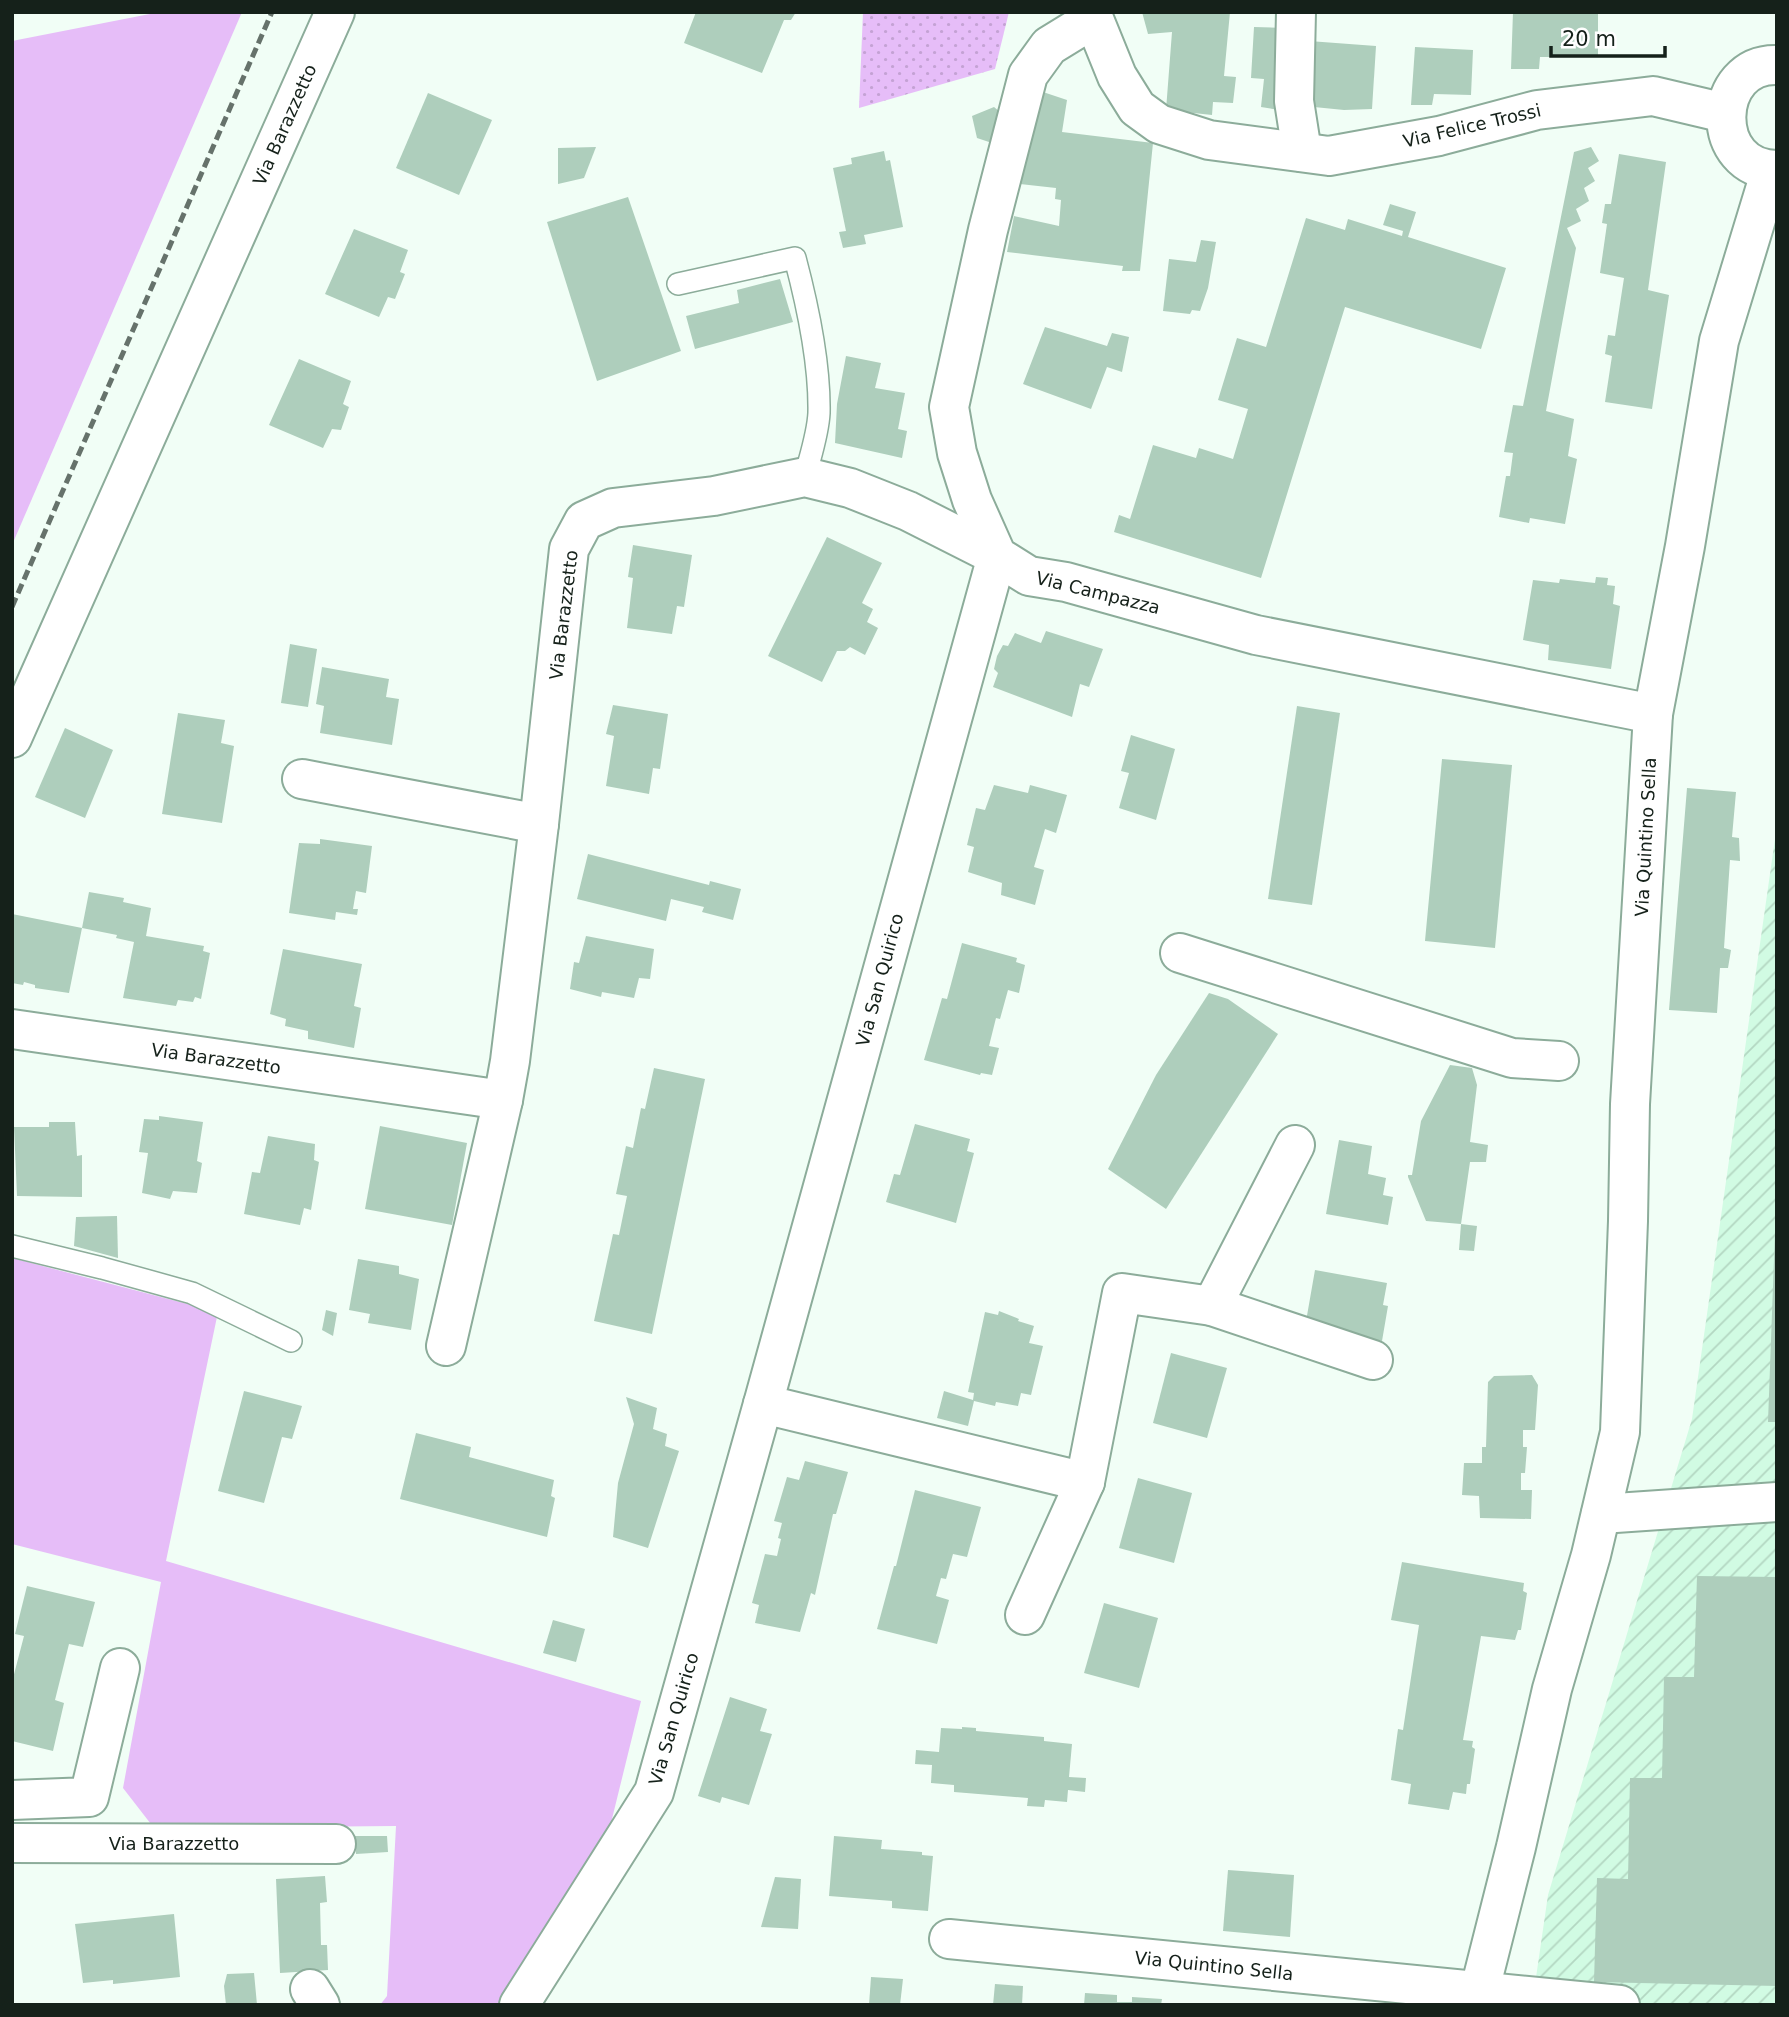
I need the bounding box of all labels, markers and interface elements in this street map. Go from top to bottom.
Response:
scale bar [1551,14,1665,58]
text: 20 m [1562,27,1616,51]
street label: Via Barazzetto [248,61,321,189]
street label: Via Felice Trossi [1401,99,1543,152]
street label: Via Barazzetto [545,549,582,681]
street label: Via Campazza [1034,567,1162,618]
street label: Via Quintino Sella [1631,757,1660,917]
street label: Via San Quirico [852,911,907,1049]
street label: Via Barazzetto [150,1039,282,1078]
street label: Via San Quirico [645,1650,703,1788]
street label: Via Barazzetto [109,1833,239,1854]
street label: Via Quintino Sella [1134,1947,1294,1984]

